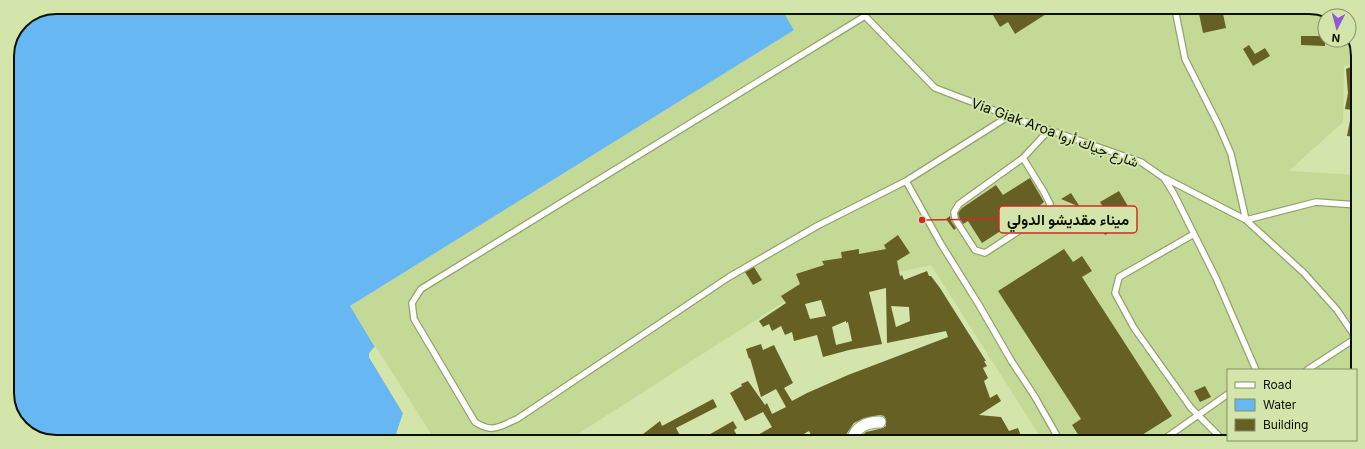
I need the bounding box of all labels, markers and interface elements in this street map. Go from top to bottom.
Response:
north arrow [1317,8,1357,48]
text: N [1331,31,1341,45]
street label: Via Giak Aroa شارع جياك أروا [968,94,1141,173]
callout: ميناء مقديشو الدولي [999,206,1137,233]
text: ميناء مقديشو الدولي [1007,210,1129,233]
legend [1227,369,1357,441]
text: Road [1263,377,1292,392]
text: Water [1263,397,1297,412]
text: Building [1263,417,1308,432]

